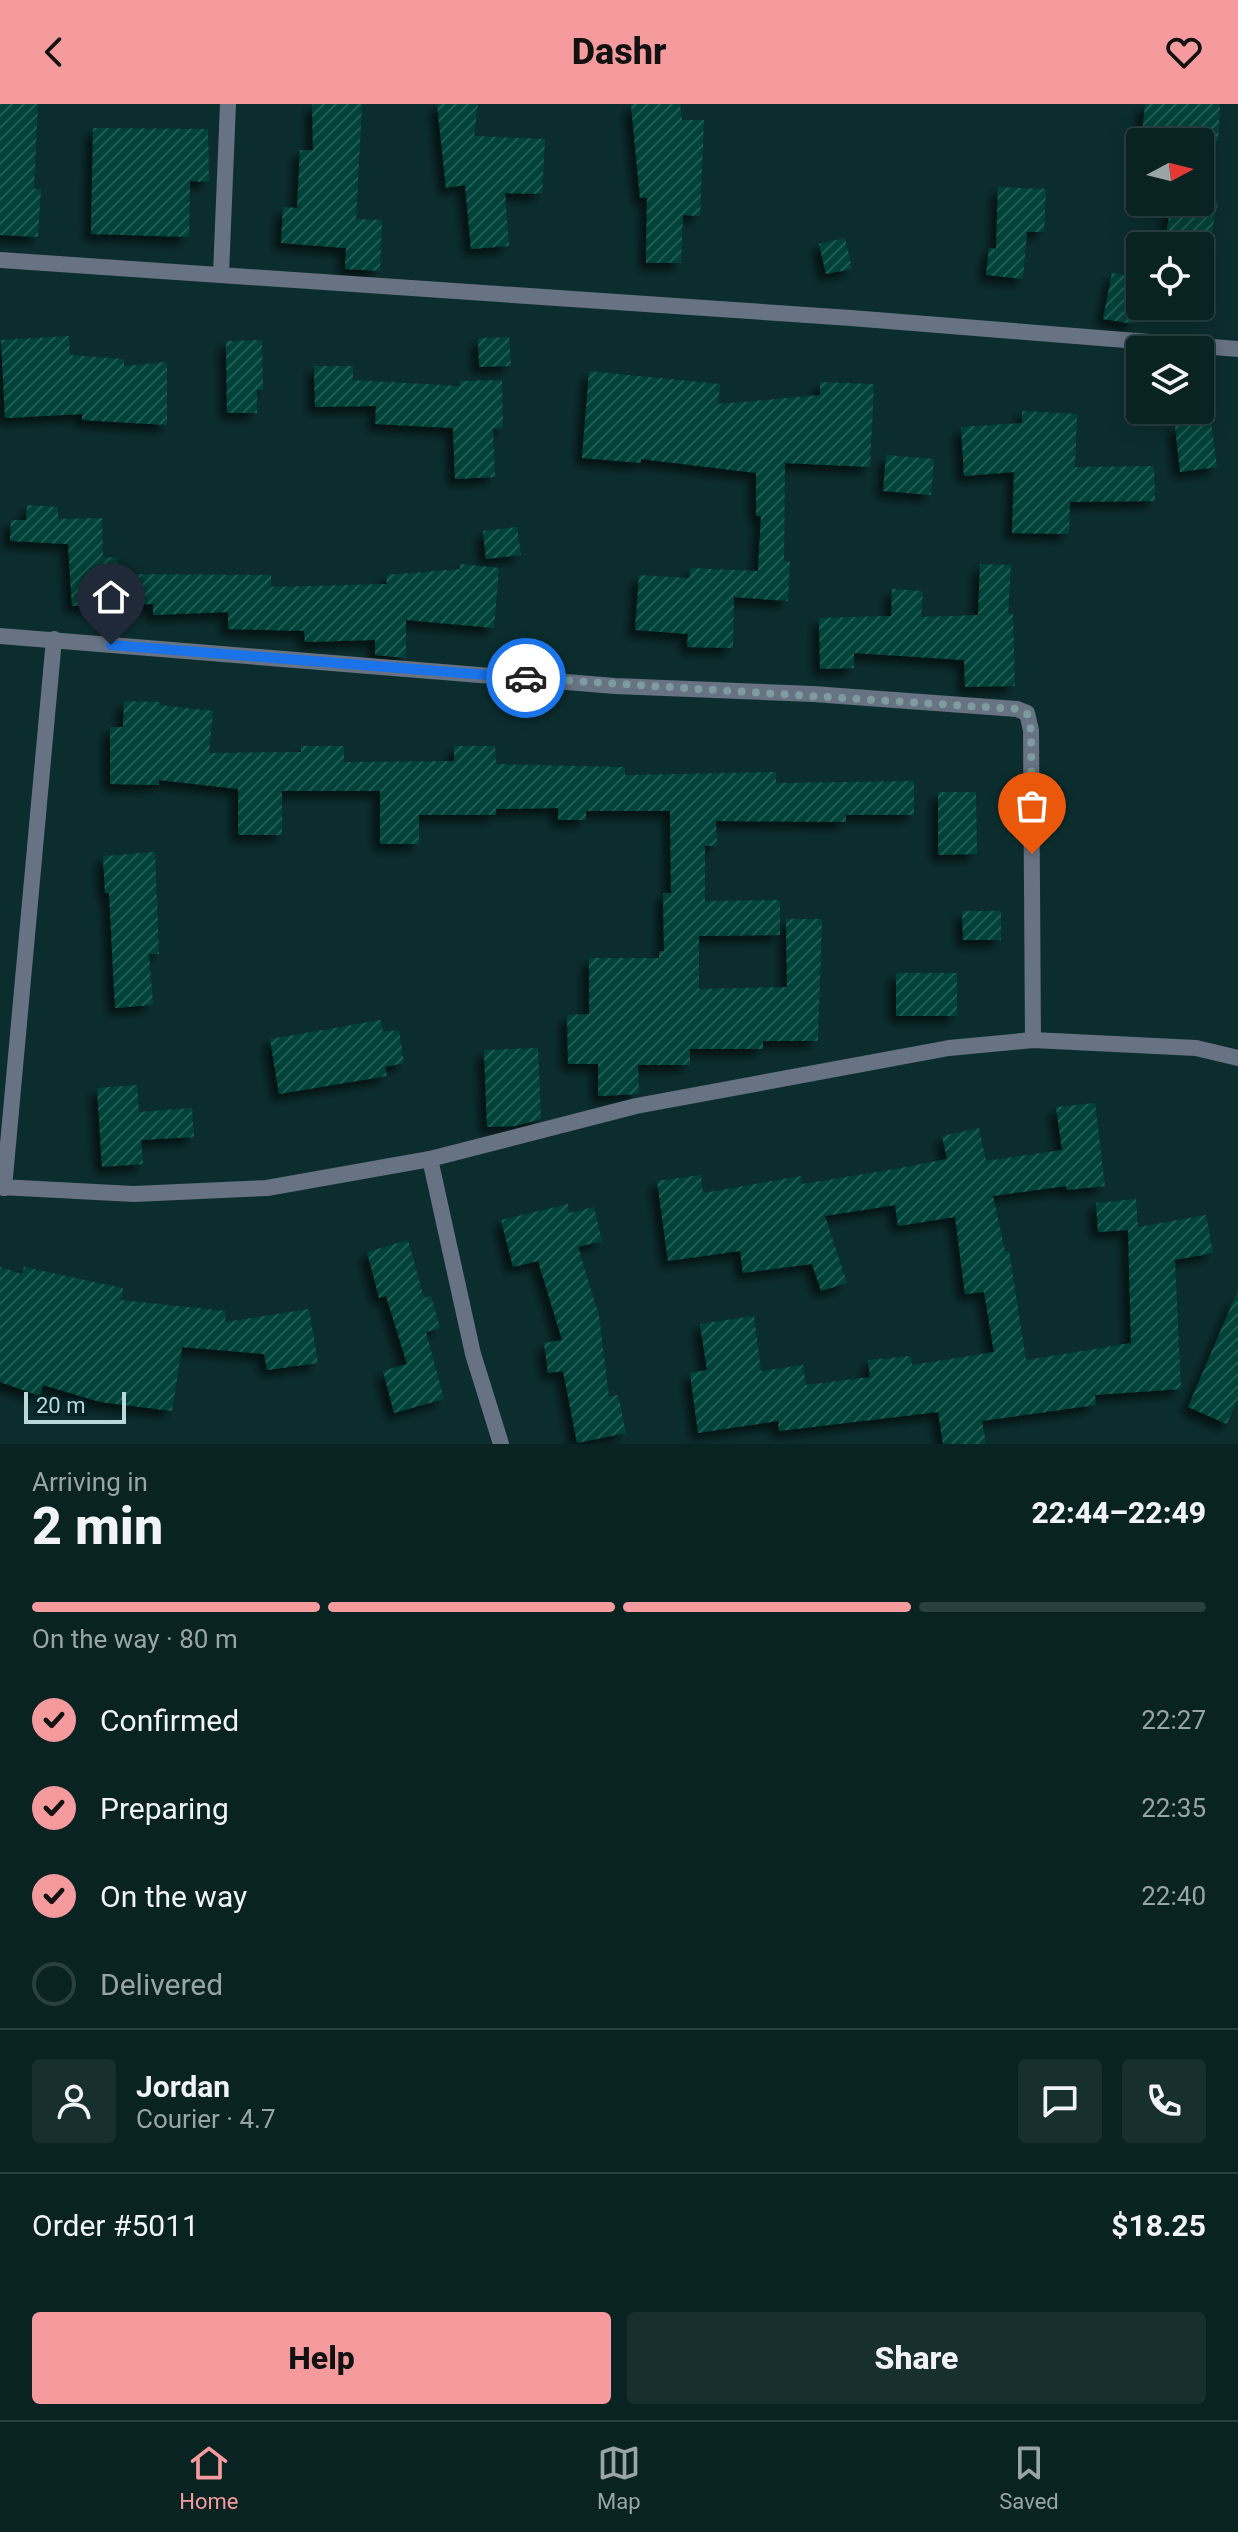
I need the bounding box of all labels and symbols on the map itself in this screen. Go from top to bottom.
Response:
north arrow [1126,128,1214,216]
pin [77,563,145,645]
courier [486,638,566,718]
pin [998,772,1066,854]
scale bar [24,1388,126,1424]

